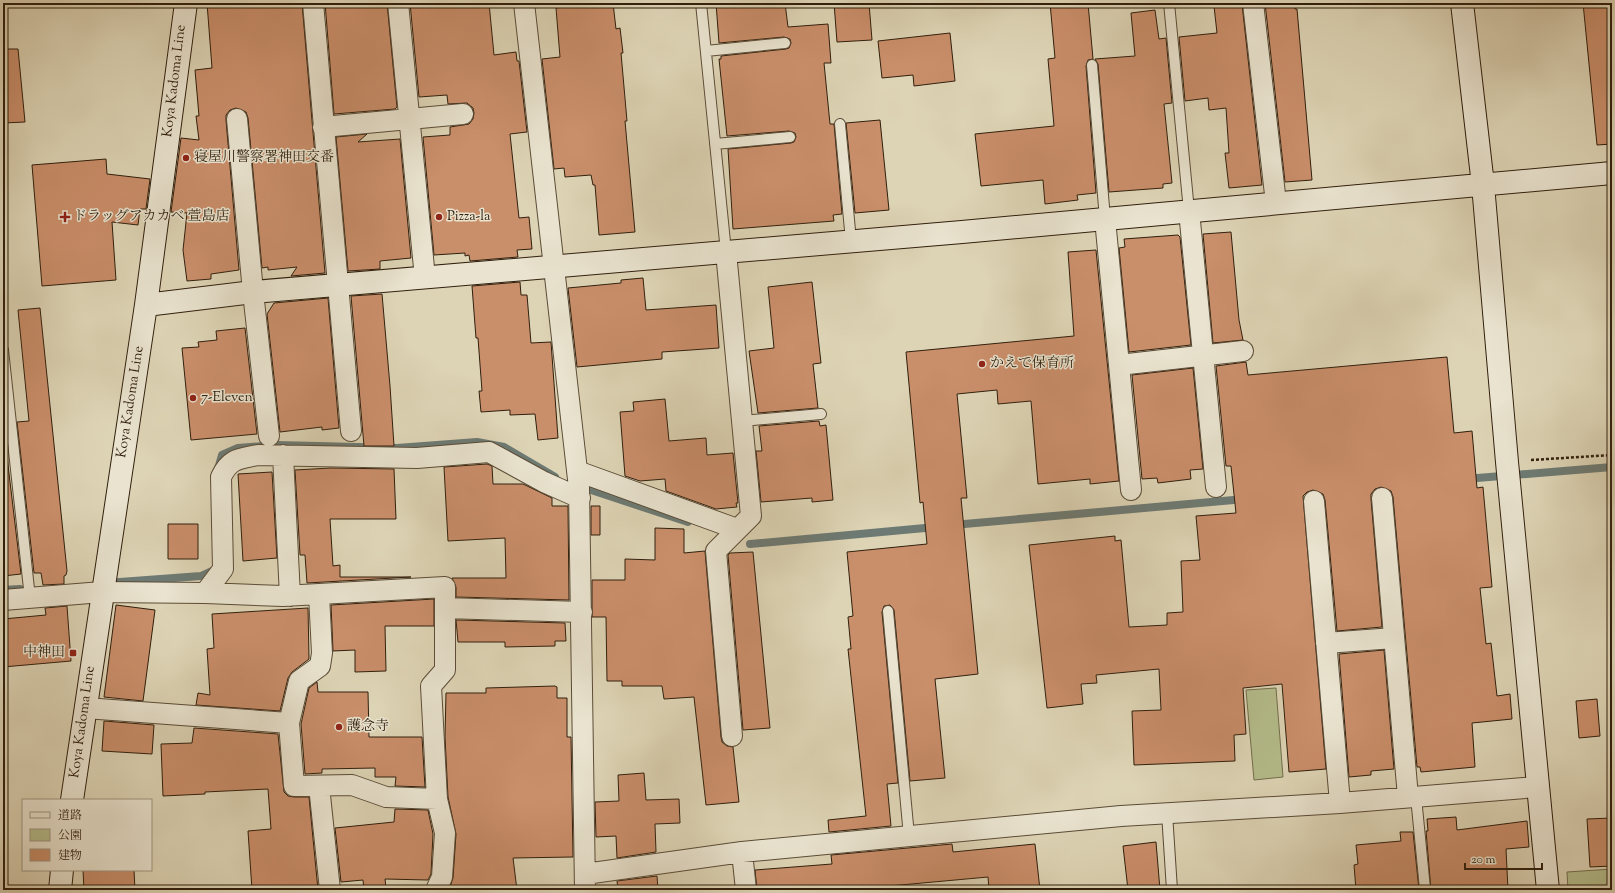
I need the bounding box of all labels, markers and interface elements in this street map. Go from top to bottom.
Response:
street label: Koya Kadoma Line [158,24,192,138]
place label: 寝屋川警察署神田交番 [194,148,334,168]
marker: 寝屋川警察署神田交番 [181,153,191,163]
place label: ドラッグアカカベ 萱島店 [73,207,230,227]
place label: Pizza-la [447,207,491,227]
marker: ドラッグアカカベ 萱島店 [60,212,70,222]
marker: Pizza-la [434,212,444,222]
street label: Koya Kadoma Line [112,345,150,459]
place label: かえで保育所 [990,354,1074,374]
marker: かえで保育所 [977,359,987,369]
place label: 7-Eleven [201,388,253,408]
marker: 7-Eleven [188,393,198,403]
place label: 中神田 [23,643,65,663]
marker: 中神田 [68,648,78,658]
street label: Koya Kadoma Line [65,665,101,779]
place label: 護念寺 [347,717,389,737]
marker: 護念寺 [334,722,344,732]
legend [22,799,152,871]
text: 道路 [58,807,82,825]
text: 公園 [58,827,82,845]
scale bar [1465,845,1542,871]
text: 建物 [58,847,82,865]
text: 20 m [1471,851,1496,869]

